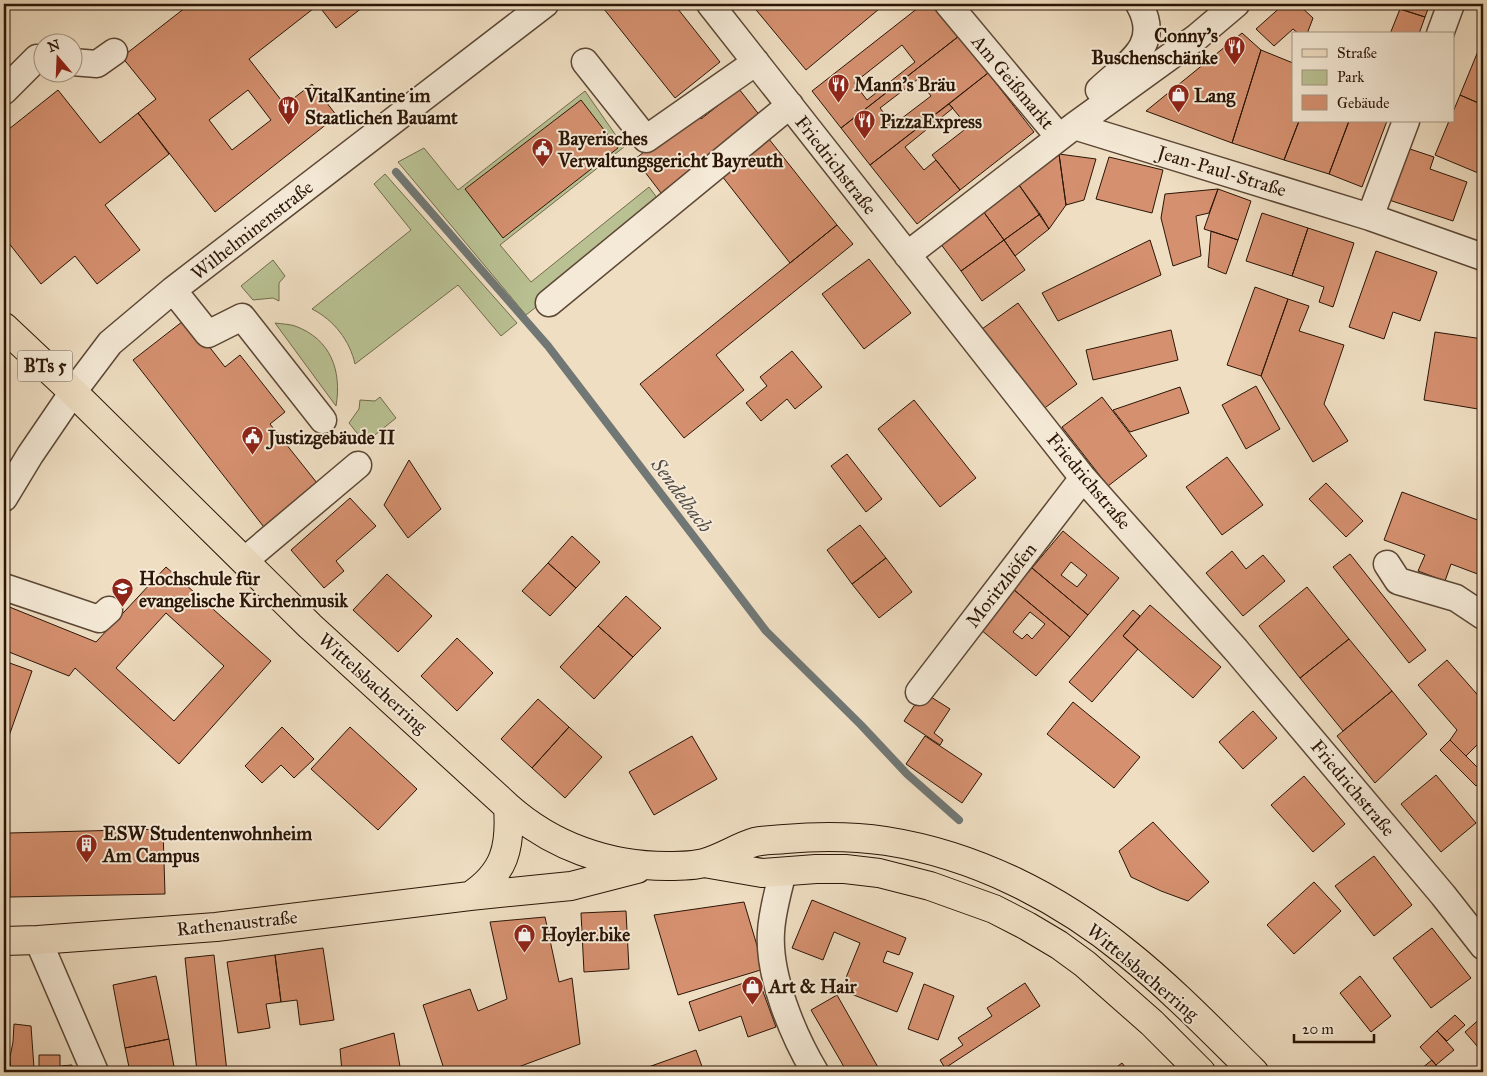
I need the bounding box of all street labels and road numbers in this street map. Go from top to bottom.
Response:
street label: Am Geißmarkt [966,29,1059,134]
street label: Friedrichstraße [790,111,882,219]
street label: Jean-Paul-Straße [1153,140,1289,202]
street label: Wilhelminenstraße [187,175,318,285]
road number: BTs 5 [18,351,72,382]
street label: Friedrichstraße [1042,428,1136,534]
street label: Moritzhöfen [961,538,1041,632]
street label: Wittelsbacherring [313,628,432,739]
street label: Friedrichstraße [1306,735,1400,841]
street label: Rathenaustraße [175,905,299,941]
street label: Wittelsbacherring [1082,919,1204,1026]

